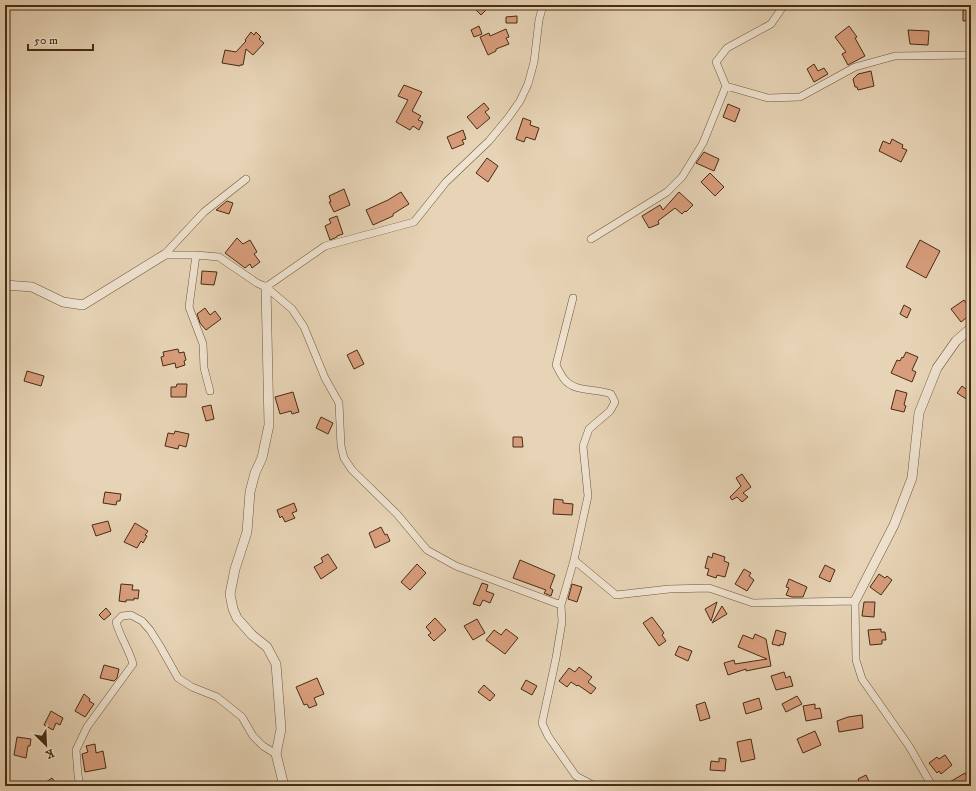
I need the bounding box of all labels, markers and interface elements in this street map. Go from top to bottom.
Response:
scale bar [28,26,93,52]
text: 50 m [34,33,58,48]
north arrow [26,725,66,765]
text: K [43,745,56,761]

